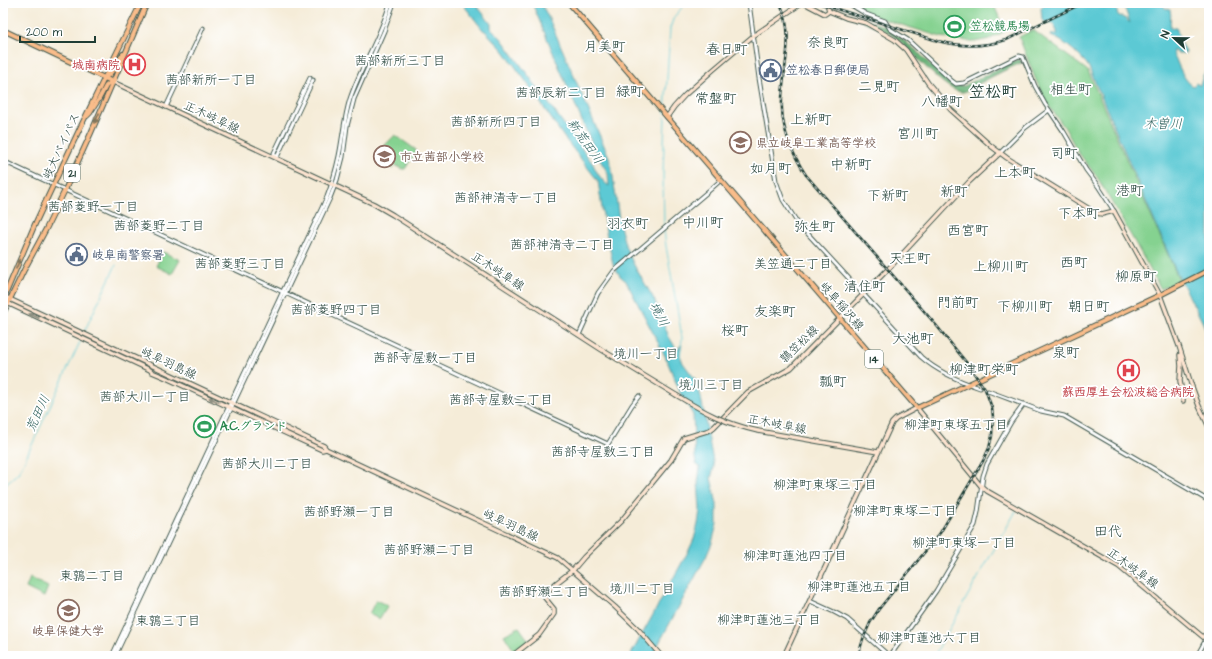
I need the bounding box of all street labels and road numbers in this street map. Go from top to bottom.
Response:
street label: 正木岐阜線 [181,97,243,138]
street label: 岐大バイパス [39,110,84,182]
road number: 21 [64,164,80,182]
street label: 正木岐阜線 [468,248,528,295]
street label: 岐阜稲沢線 [816,278,868,335]
street label: 鶉笠松線 [776,322,823,367]
street label: 岐阜羽島線 [138,343,200,384]
road number: 14 [865,350,883,368]
street label: 正木岐阜線 [746,410,808,439]
street label: 岐阜羽島線 [480,505,542,546]
street label: 正木岐阜線 [1103,544,1162,593]

